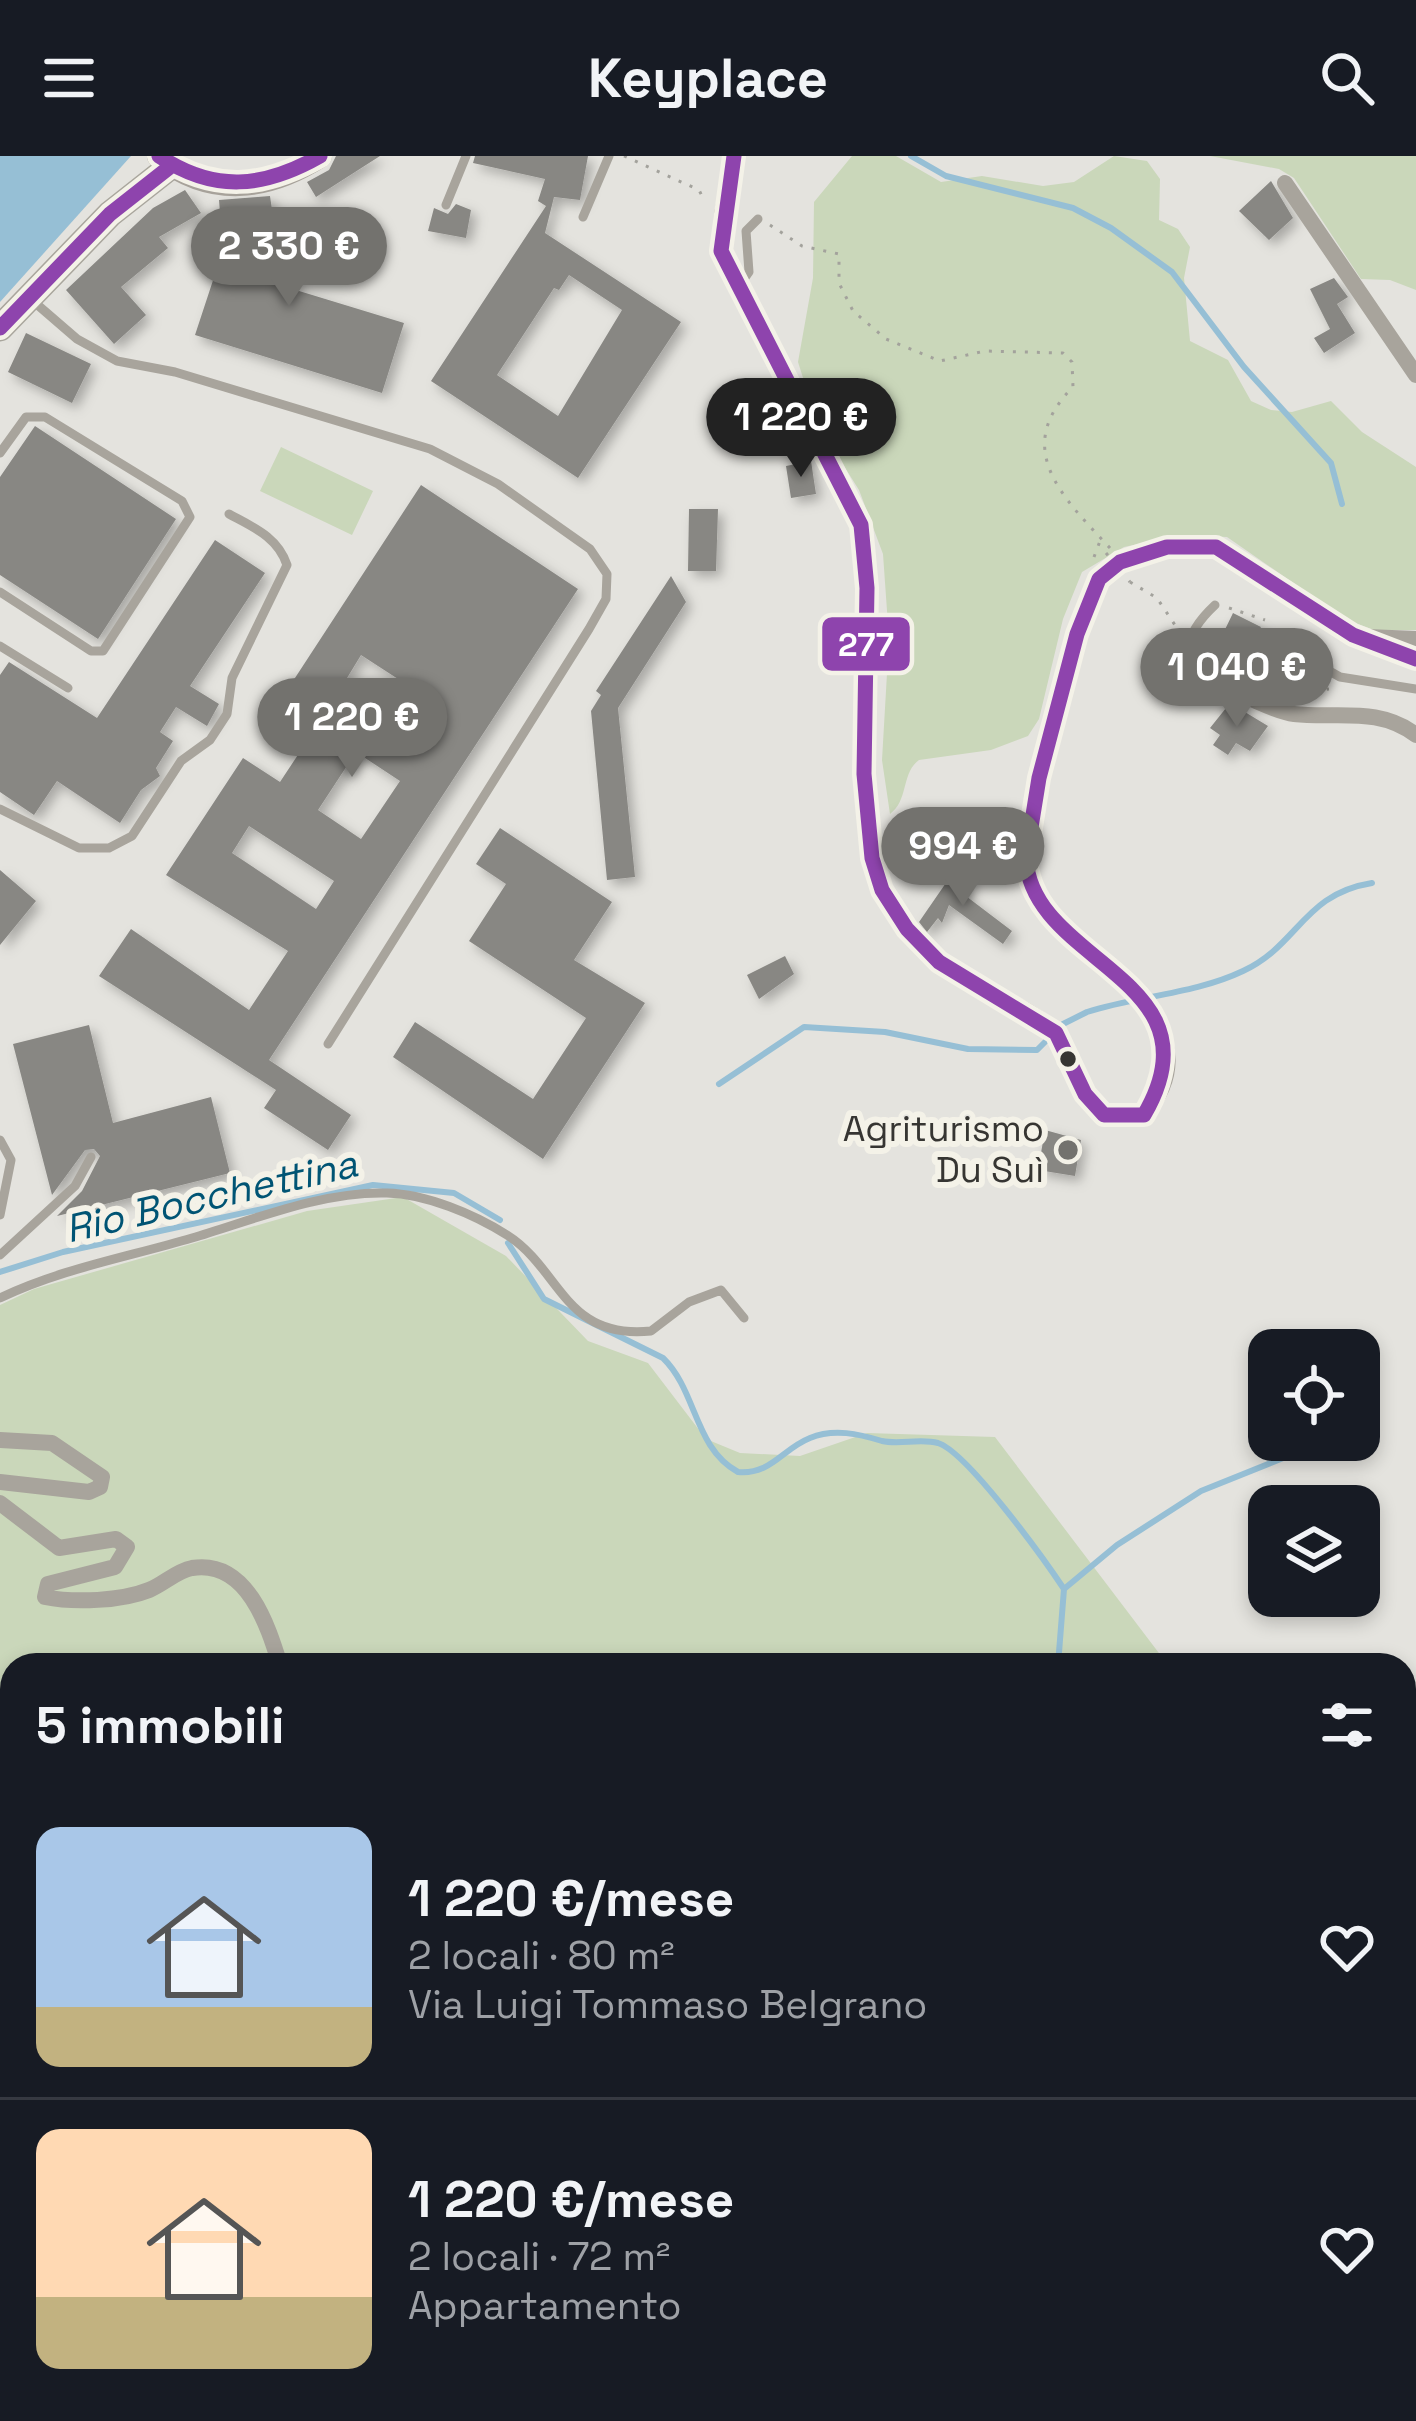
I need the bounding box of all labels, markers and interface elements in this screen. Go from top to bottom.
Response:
text: Keyplace [588,44,828,113]
icon: menu [36,45,102,111]
icon: search [1314,45,1380,111]
pin: 2 330 € [178,207,400,309]
text: 2 330 € [218,221,360,270]
pin: 1 220 € [690,378,912,480]
text: 1 220 € [733,392,869,441]
line badge: 277 [820,615,912,673]
text: 277 [838,624,894,666]
pin: 1 040 € [1126,628,1348,730]
text: 1 040 € [1167,642,1307,691]
pin: 1 220 € [241,678,463,780]
text: 1 220 € [284,692,420,741]
pin: 994 € [879,807,1047,909]
text: 994 € [908,821,1018,870]
unlabelled marker [1057,1048,1079,1070]
place label: Agriturismo Du Suì [843,1106,1044,1193]
marker: Agriturismo Du Suì [1055,1137,1081,1163]
water label: Rio Bocchettina [60,1138,362,1253]
map controls [1248,1329,1380,1617]
button: locate [1248,1329,1380,1461]
button: layers [1248,1485,1380,1617]
icon: filters [1314,1692,1380,1758]
text: 5 immobili [36,1693,285,1758]
text: 1 220 €/mese [408,1866,734,1931]
icon: home [132,1875,276,2019]
icon: heart [1314,1914,1380,1980]
text: 2 locali · 80 m² [408,1931,675,1980]
text: Via Luigi Tommaso Belgrano [408,1980,927,2029]
text: 1 220 €/mese [408,2167,734,2232]
icon: home [132,2177,276,2321]
icon: heart [1314,2216,1380,2282]
text: 2 locali · 72 m² [408,2232,670,2281]
text: Appartamento [408,2281,682,2330]

